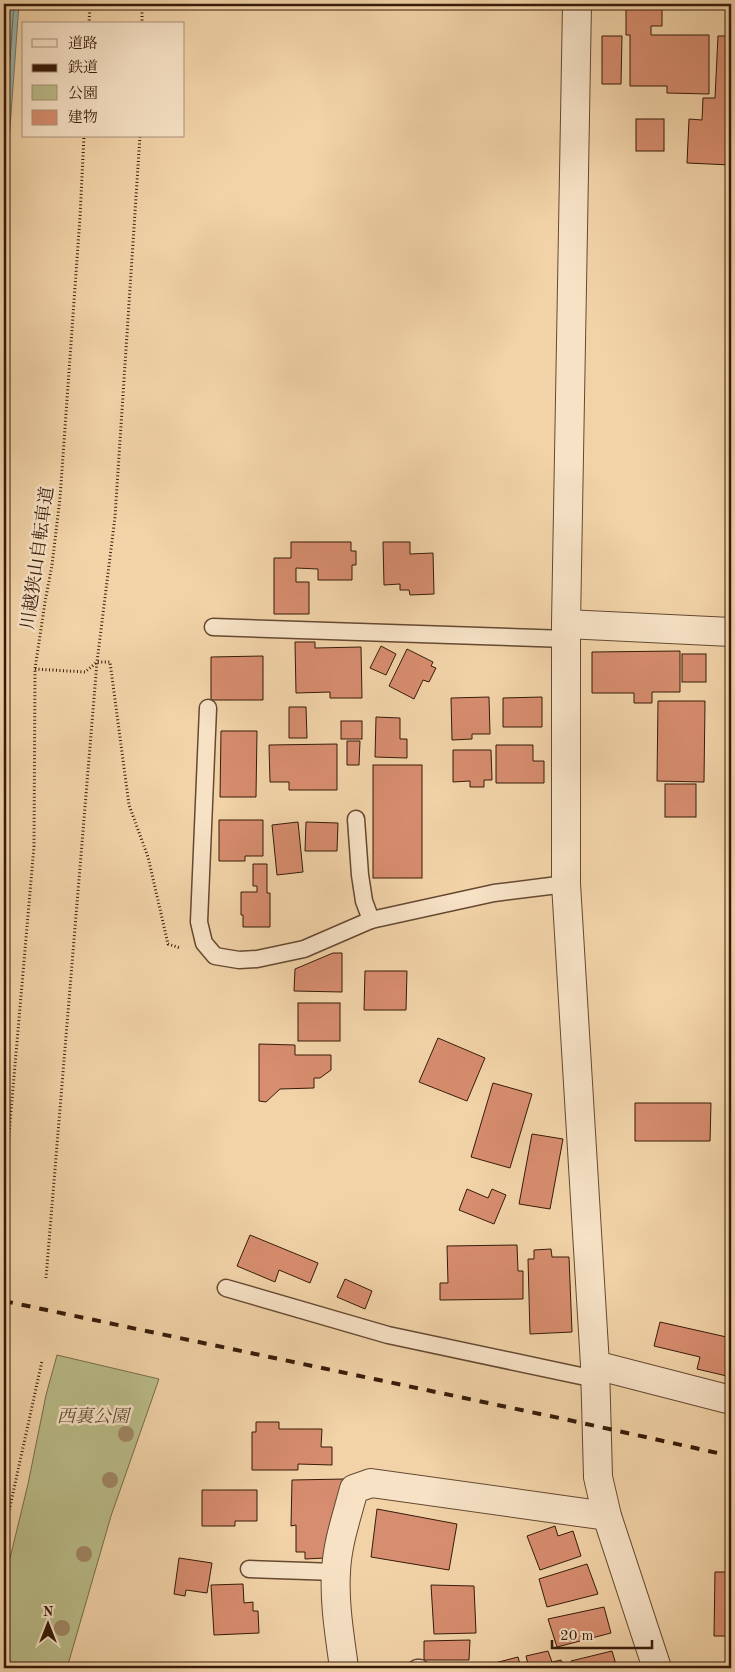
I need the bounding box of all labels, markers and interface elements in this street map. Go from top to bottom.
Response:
legend [22,22,185,138]
text: 道路 [68,35,98,52]
text: 鉄道 [68,59,98,76]
text: 公園 [68,85,98,102]
text: 建物 [68,109,98,126]
street label: 川越狭山自転車道 [17,485,57,631]
park label: 西裏公園 [57,1406,132,1426]
north arrow [22,1600,72,1650]
text: N [43,1605,54,1619]
scale bar [552,1617,652,1649]
text: 20 m [560,1629,594,1644]

